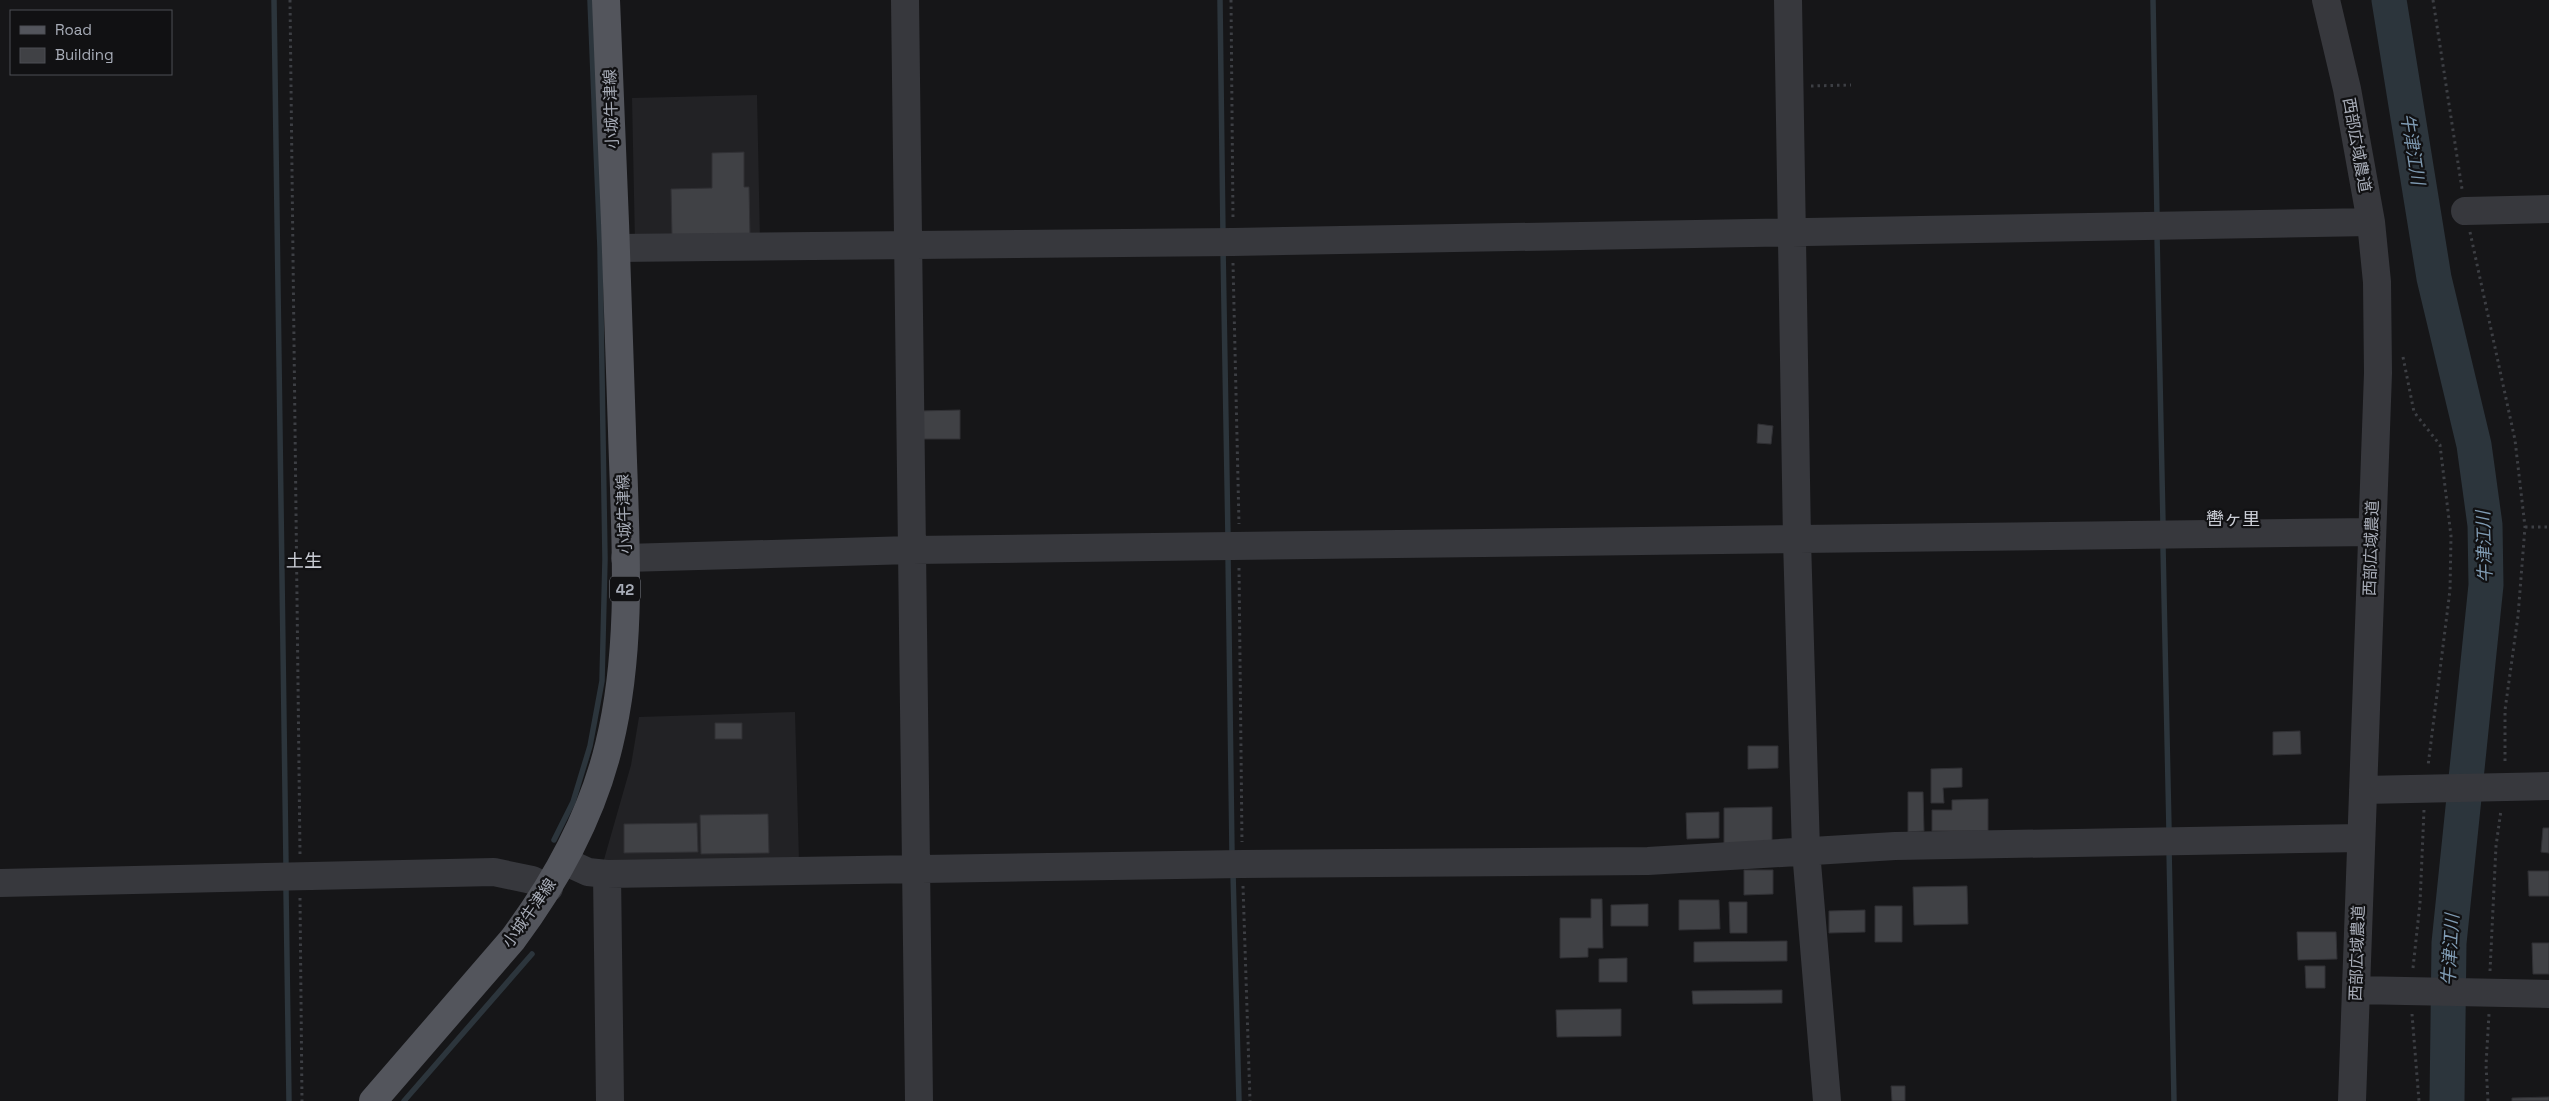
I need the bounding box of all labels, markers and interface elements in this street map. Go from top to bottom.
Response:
legend [10,10,172,75]
text: Road [55,20,92,39]
text: Building [55,45,114,64]
street label: 小城牛津線 [599,69,623,149]
street label: 西部広域農道 [2338,96,2376,194]
water label: 牛津江川 [2396,112,2430,188]
street label: 小城牛津線 [612,474,636,554]
street label: 西部広域農道 [2359,500,2383,596]
district label: 轡ヶ里 [2206,507,2260,530]
water label: 牛津江川 [2471,509,2497,583]
district label: 土生 [286,549,322,572]
road number: 42 [610,576,640,602]
street label: 小城牛津線 [497,874,561,952]
street label: 西部広域農道 [2345,905,2369,1001]
water label: 牛津江川 [2437,911,2463,987]

